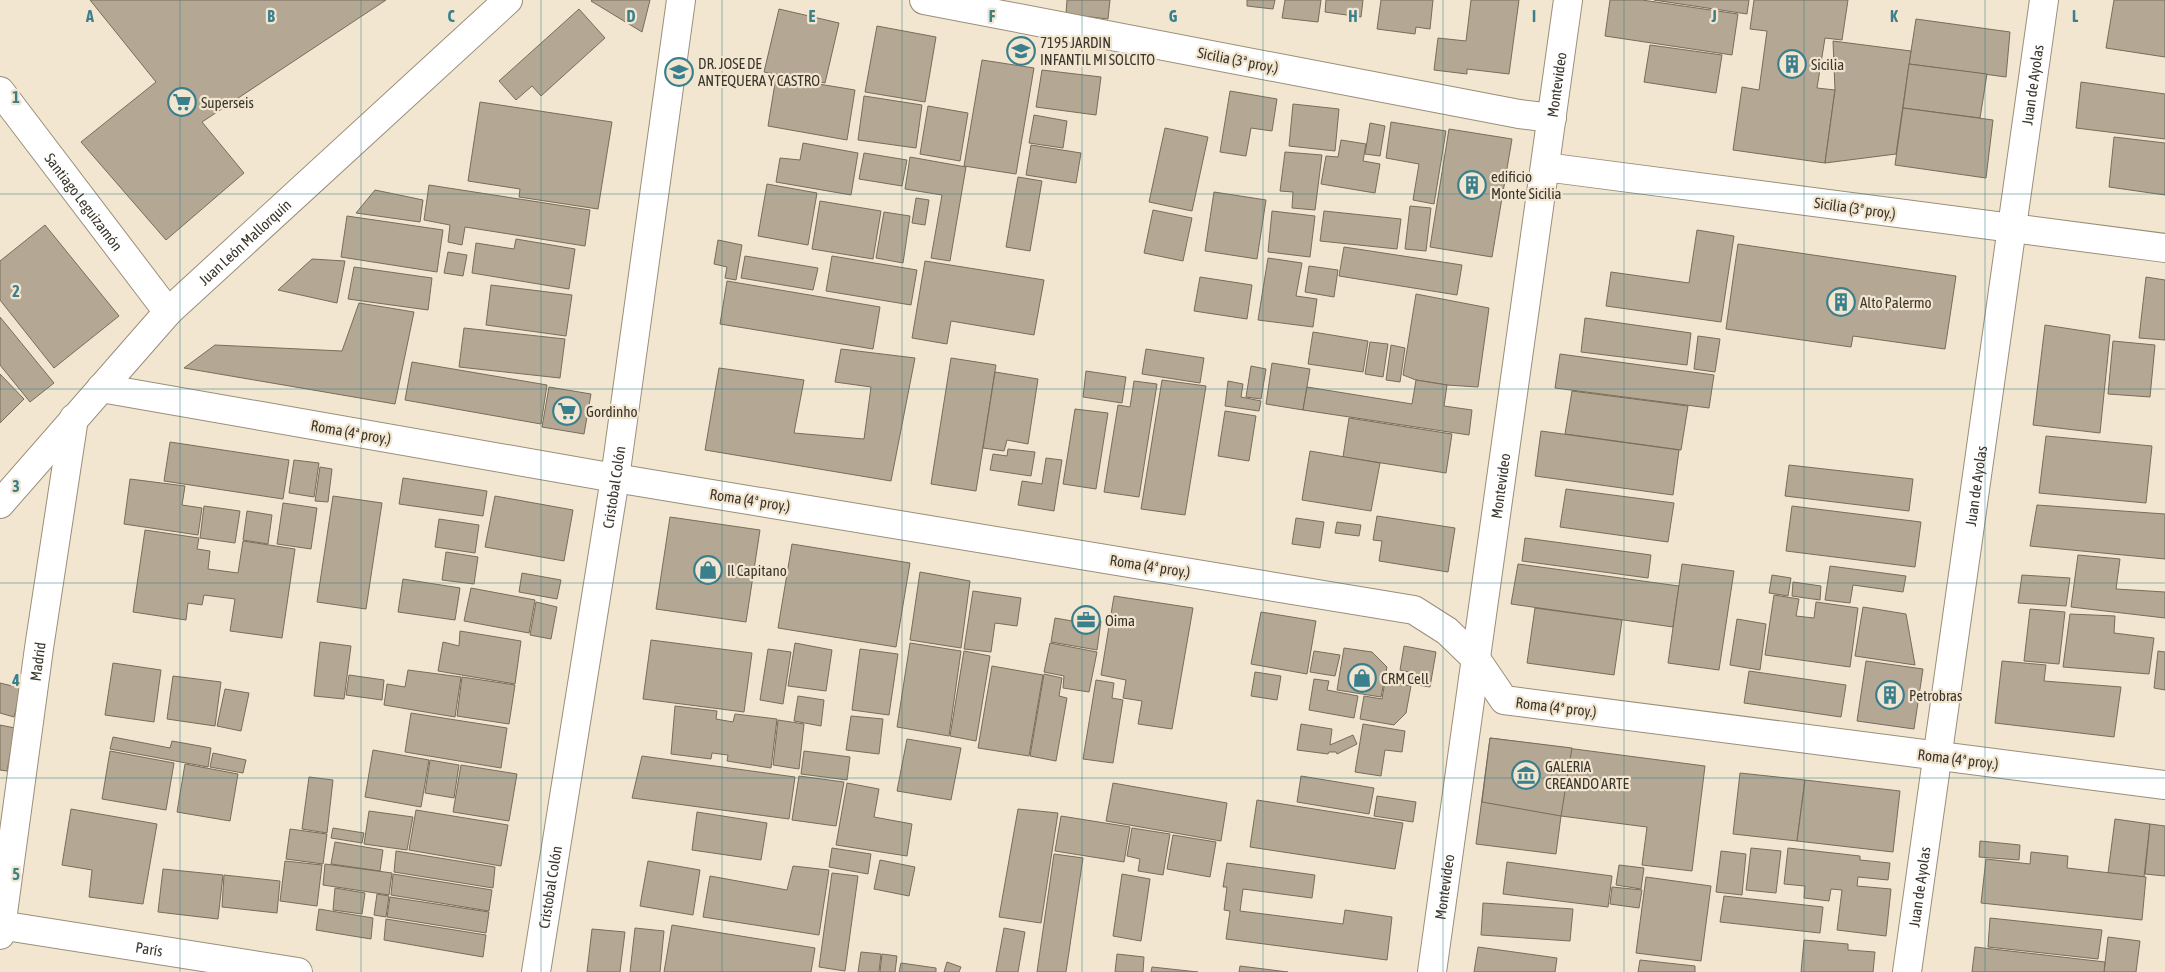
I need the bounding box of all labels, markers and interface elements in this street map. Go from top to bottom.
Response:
text: A [85,7,94,25]
text: B [267,7,275,25]
text: C [447,7,455,25]
text: D [627,7,636,25]
text: E [809,7,816,25]
text: F [989,7,996,25]
text: G [1169,7,1178,25]
text: H [1348,7,1358,25]
text: I [1532,7,1536,25]
text: J [1710,7,1717,25]
text: K [1890,7,1898,25]
text: L [2072,7,2079,25]
place label: 7195 JARDIN INFANTIL MI SOLCITO [1040,34,1155,68]
school or university icon: 7195 JARDIN INFANTIL MI SOLCITO [1006,36,1036,66]
street label: Juan de Ayolas [2018,43,2046,126]
street label: Sicilia (3ª proy.) [1196,44,1280,76]
building icon: Sicilia [1777,49,1807,79]
street label: Montevideo [1543,51,1569,118]
place label: DR. JOSE DE ANTEQUERA Y CASTRO [698,55,820,89]
place label: Sicilia [1811,56,1844,73]
school or university icon: DR. JOSE DE ANTEQUERA Y CASTRO [664,57,694,87]
supermarket icon: Superseis [167,87,197,117]
text: 1 [12,88,20,106]
place label: Superseis [201,94,254,111]
street label: Santiago Leguizamón [42,150,127,254]
place label: edificio Monte Sicilia [1491,168,1562,202]
building icon: edificio Monte Sicilia [1457,170,1487,200]
street label: Sicilia (3ª proy.) [1813,194,1897,222]
street label: Juan León Mallorquín [195,195,294,288]
text: 2 [12,282,20,300]
building icon: Alto Palermo [1826,287,1856,317]
place label: Alto Palermo [1860,294,1932,311]
supermarket icon: Gordinho [552,396,582,426]
place label: Gordinho [586,403,638,420]
street label: Roma (4ª proy.) [309,417,393,447]
street label: Juan de Ayolas [1961,444,1990,527]
street label: Cristobal Colón [599,445,628,530]
street label: Montevideo [1487,452,1513,520]
text: 3 [12,477,20,495]
street label: Roma (4ª proy.) [708,485,792,515]
street label: Roma (4ª proy.) [1108,551,1192,581]
shop icon: Il Capitano [693,555,723,585]
place label: Il Capitano [727,562,787,579]
office icon: Oima [1071,605,1101,635]
place label: Oima [1105,612,1135,629]
street label: Madrid [26,641,48,682]
shop icon: CRM Cell [1347,663,1377,693]
place label: CRM Cell [1381,670,1429,687]
text: 4 [11,671,20,689]
building icon: Petrobras [1875,680,1905,710]
place label: Petrobras [1909,687,1962,704]
street label: Roma (4ª proy.) [1515,694,1597,720]
street label: Roma (4ª proy.) [1917,746,1999,772]
place label: GALERIA CREANDO ARTE [1545,758,1629,792]
museum icon: GALERIA CREANDO ARTE [1511,760,1541,790]
street label: Cristobal Colón [535,845,565,930]
street label: Juan de Ayolas [1905,845,1933,928]
street label: Montevideo [1431,853,1457,921]
text: 5 [12,865,20,883]
street label: París [134,938,164,959]

